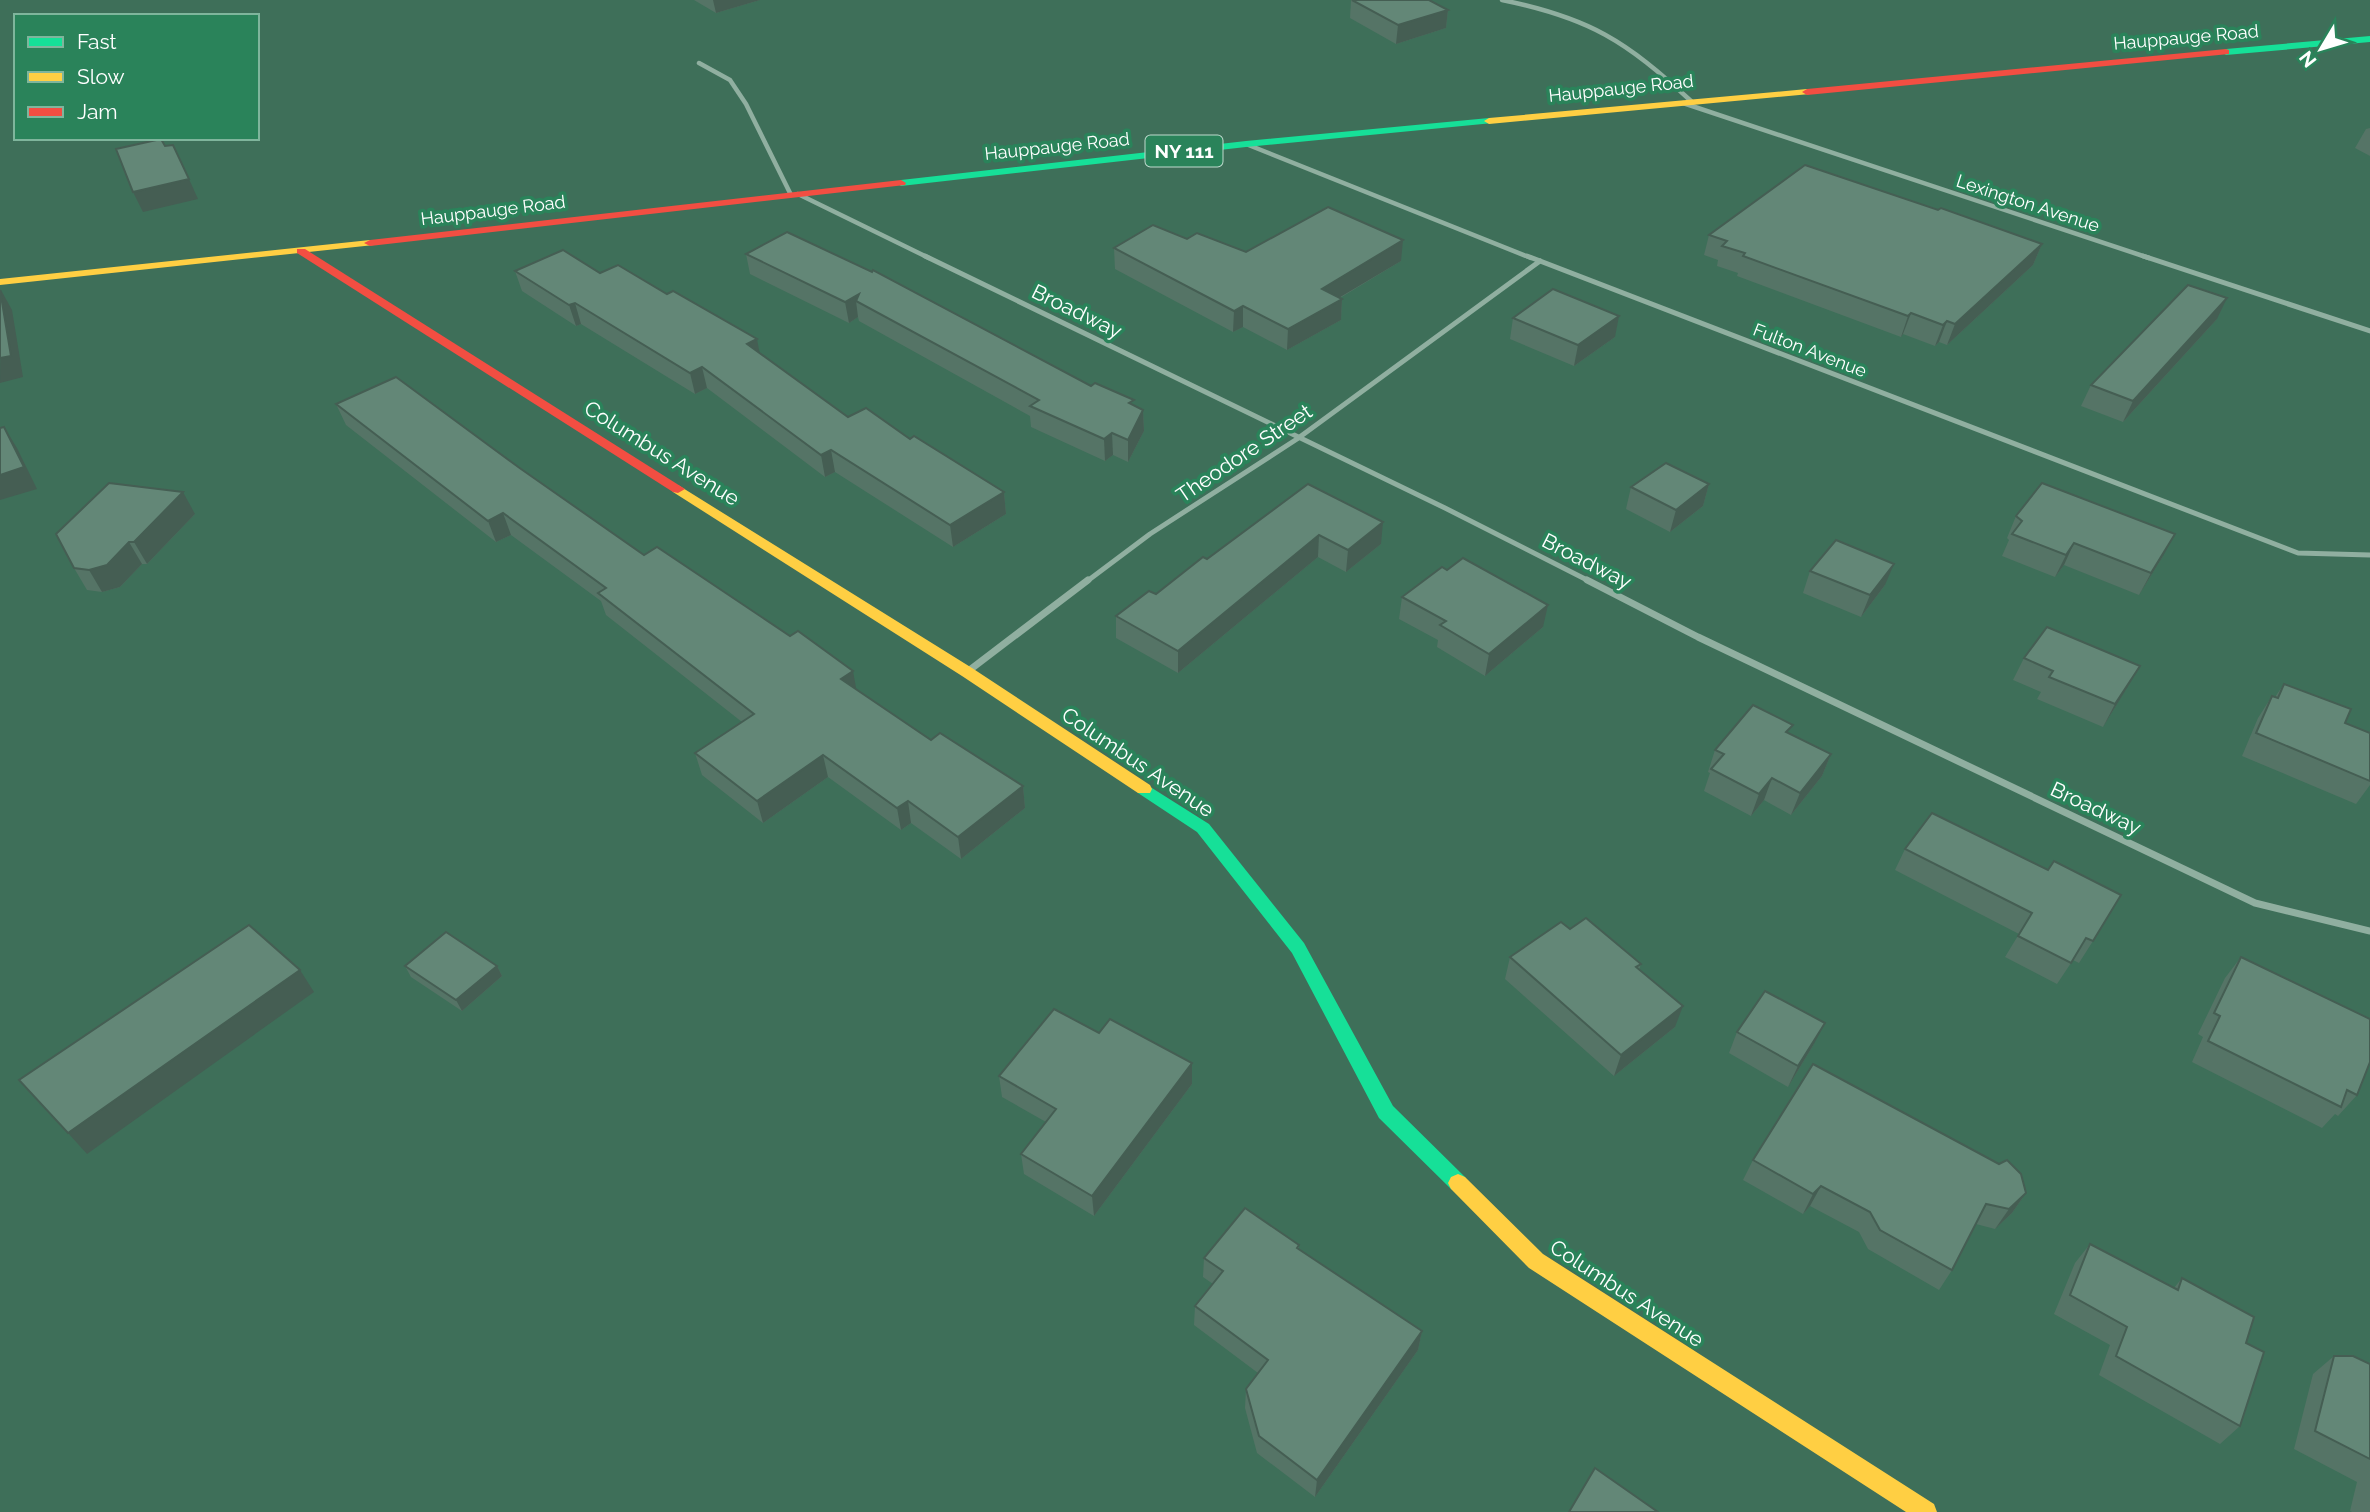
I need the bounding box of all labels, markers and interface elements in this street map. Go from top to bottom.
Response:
legend [14,14,259,140]
north arrow [2286,14,2356,84]
street label: Hauppauge Road [2112,20,2260,54]
text: Fast [77,29,117,54]
text: N [2294,47,2321,72]
text: Slow [77,64,125,89]
street label: Hauppauge Road [1547,70,1695,106]
text: Jam [77,99,118,124]
street label: Hauppauge Road [983,128,1131,164]
road number: NY 111 [1146,136,1222,167]
street label: Lexington Avenue [1954,170,2103,236]
street label: Hauppauge Road [419,191,567,229]
street label: Broadway [1028,278,1126,344]
street label: Fulton Avenue [1750,319,1870,381]
street label: Columbus Avenue [580,395,744,511]
street label: Theodore Street [1171,398,1317,508]
street label: Broadway [1538,528,1636,594]
street label: Columbus Avenue [1057,702,1219,822]
street label: Broadway [2047,776,2145,840]
street label: Columbus Avenue [1545,1234,1709,1352]

